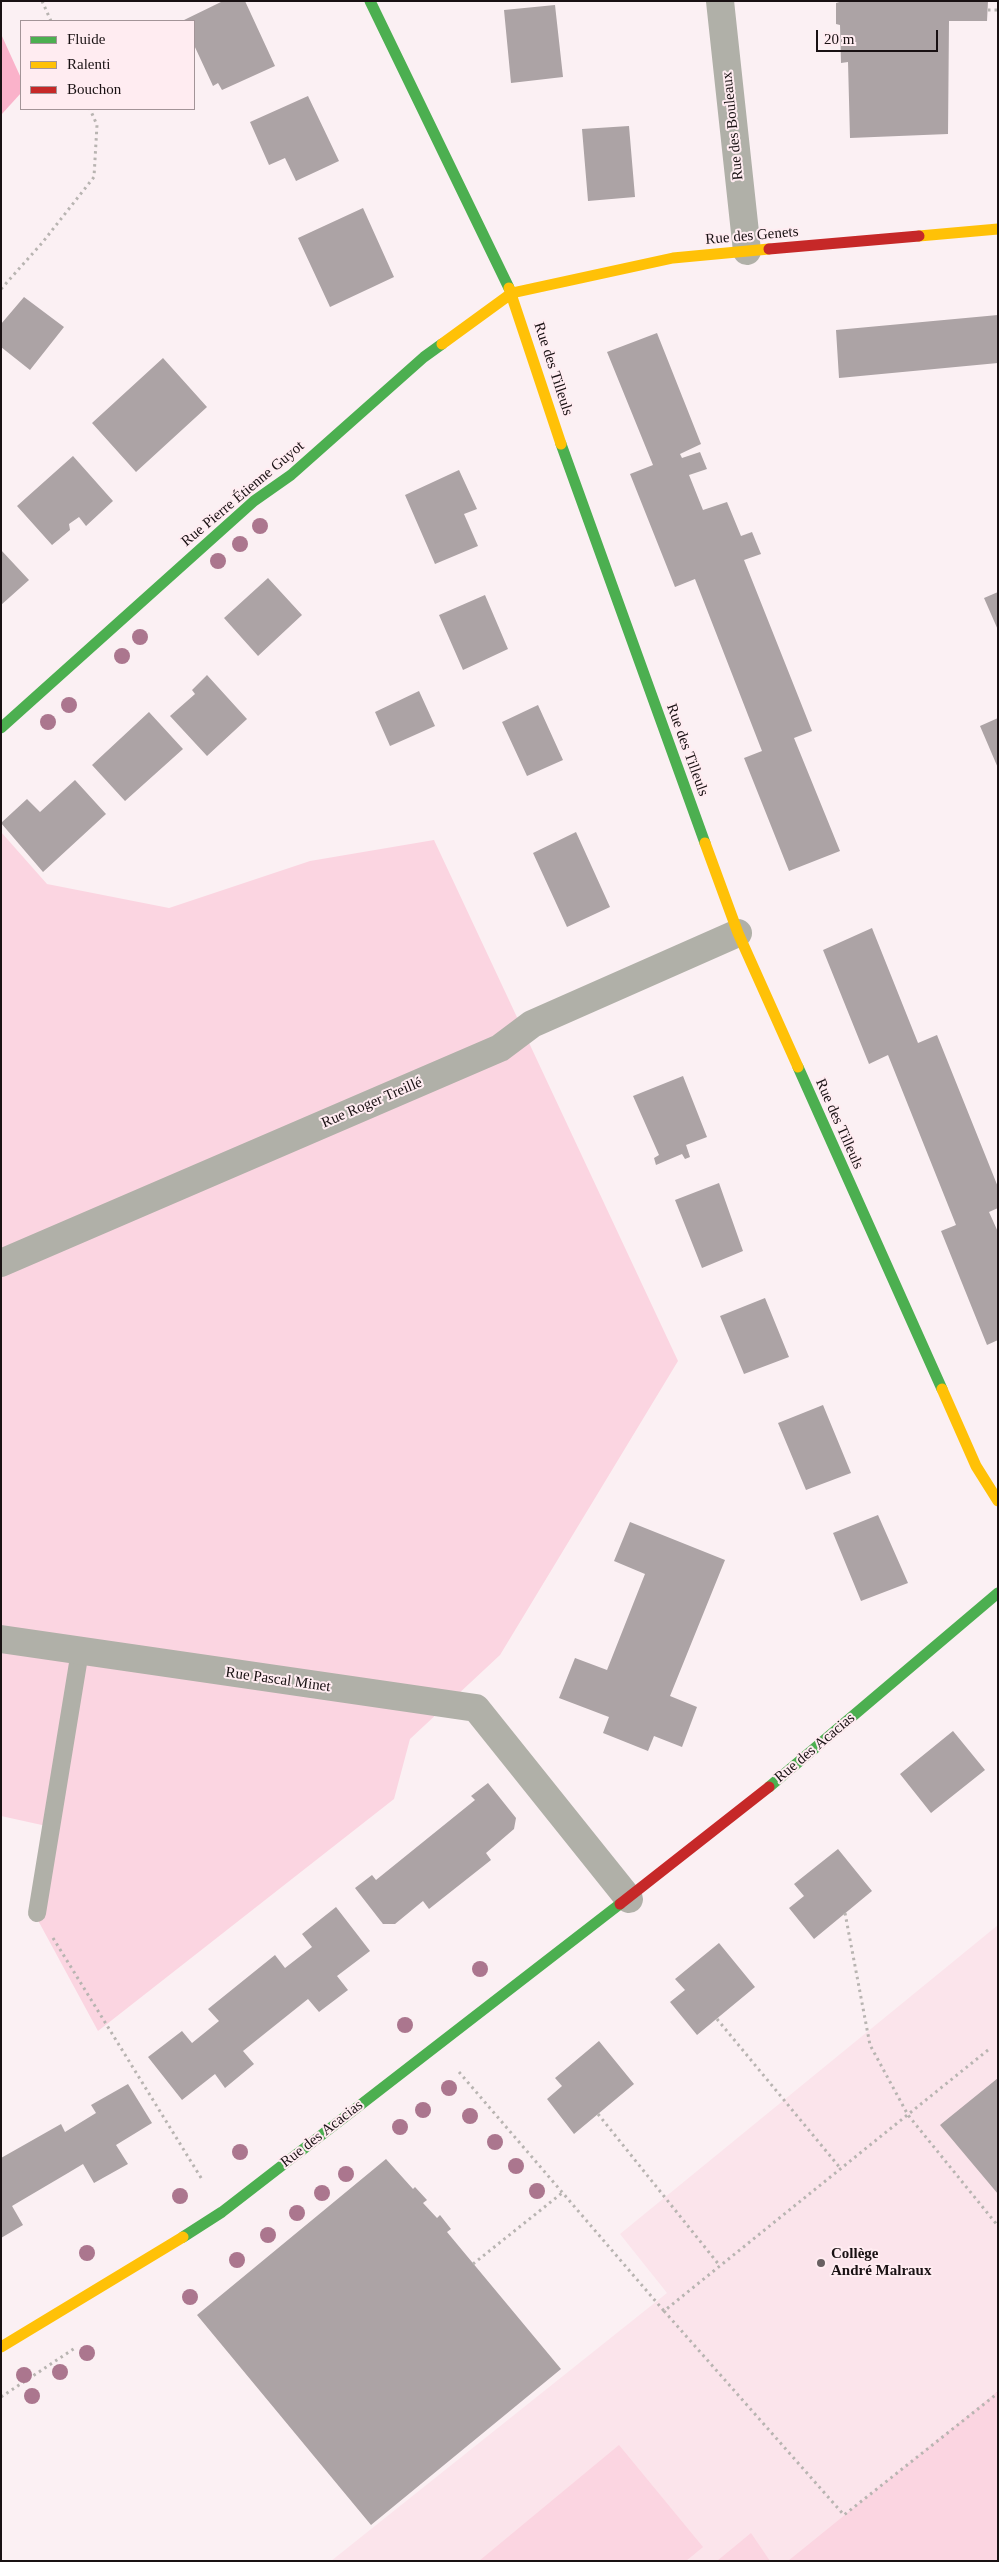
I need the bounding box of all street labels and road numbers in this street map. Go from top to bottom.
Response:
street label: Rue des Bouleaux [718,71,748,181]
street label: Rue des Genets [705,223,799,249]
street label: Rue des Tilleuls [529,320,577,418]
street label: Rue Pierre Étienne Guyot [178,437,308,551]
street label: Rue des Tilleuls [662,701,712,799]
street label: Rue Roger Treillé [319,1074,425,1132]
street label: Rue des Tilleuls [811,1076,867,1172]
street label: Rue Pascal Minet [224,1664,332,1696]
street label: Rue des Acacias [771,1709,859,1787]
street label: Rue des Acacias [277,2096,367,2172]

